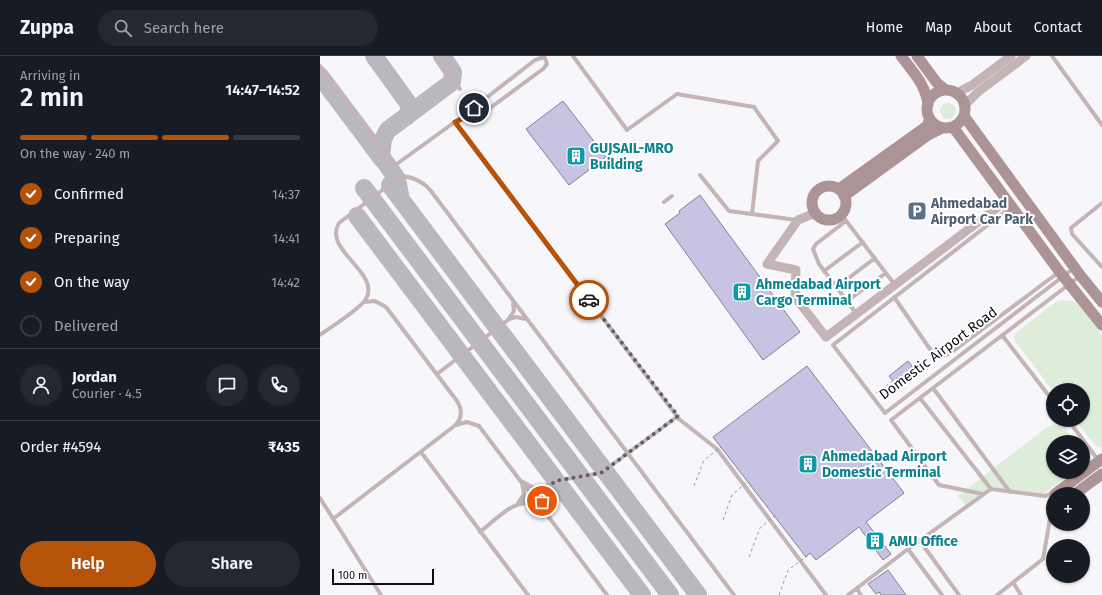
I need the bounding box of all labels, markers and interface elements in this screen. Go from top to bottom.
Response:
search box [98,10,378,46]
text: Zuppa [20,16,74,39]
icon: search [112,17,134,39]
text: Search here [144,19,224,37]
text: Home [866,19,903,36]
text: Map [925,19,952,36]
text: About [974,19,1012,36]
text: Contact [1034,19,1082,36]
text: Arriving in [20,68,80,83]
text: 14:47–14:52 [225,81,300,99]
text: 2 min [20,82,84,113]
pin [457,91,491,125]
icon: home [463,97,485,119]
place label: GUJSAIL-MRO Building [590,140,674,173]
building icon: GUJSAIL-MRO Building [565,145,587,167]
text: On the way · 240 m [20,146,130,161]
icon: check [20,183,42,205]
text: Confirmed [54,185,124,203]
text: 14:37 [272,187,300,202]
place label: Ahmedabad Airport Car Park [930,195,1033,228]
parking icon: Ahmedabad Airport Car Park [906,200,928,222]
icon: check [20,227,42,249]
text: Preparing [54,229,119,247]
text: 14:41 [273,231,300,246]
icon: check [20,271,42,293]
text: On the way [54,273,129,291]
text: 14:42 [271,275,300,290]
place label: Ahmedabad Airport Cargo Terminal [755,276,882,309]
courier [569,280,609,320]
building icon: Ahmedabad Airport Cargo Terminal [731,281,753,303]
icon: car [578,289,600,311]
street label: Domestic Airport Road [876,304,1001,403]
text: Delivered [54,317,118,335]
button: person [20,364,62,406]
button: chat [206,364,248,406]
button: phone [258,364,300,406]
text: Jordan [72,368,117,386]
map controls [1046,383,1090,583]
button: locate [1046,383,1090,427]
text: Courier · 4.5 [72,386,142,401]
button: layers [1046,435,1090,479]
text: Order #4594 [20,438,101,456]
text: ₹435 [268,438,300,456]
place label: Ahmedabad Airport Domestic Terminal [821,448,948,481]
building icon: Ahmedabad Airport Domestic Terminal [797,453,819,475]
pin [525,484,559,518]
button: + [1046,487,1090,531]
icon: bag [531,490,553,512]
building icon: AMU Office [864,530,886,552]
place label: AMU Office [888,533,958,550]
button: − [1046,539,1090,583]
button: Help [20,541,156,587]
button: Share [164,541,300,587]
scale bar [332,567,434,586]
text: 100 m [338,569,367,582]

